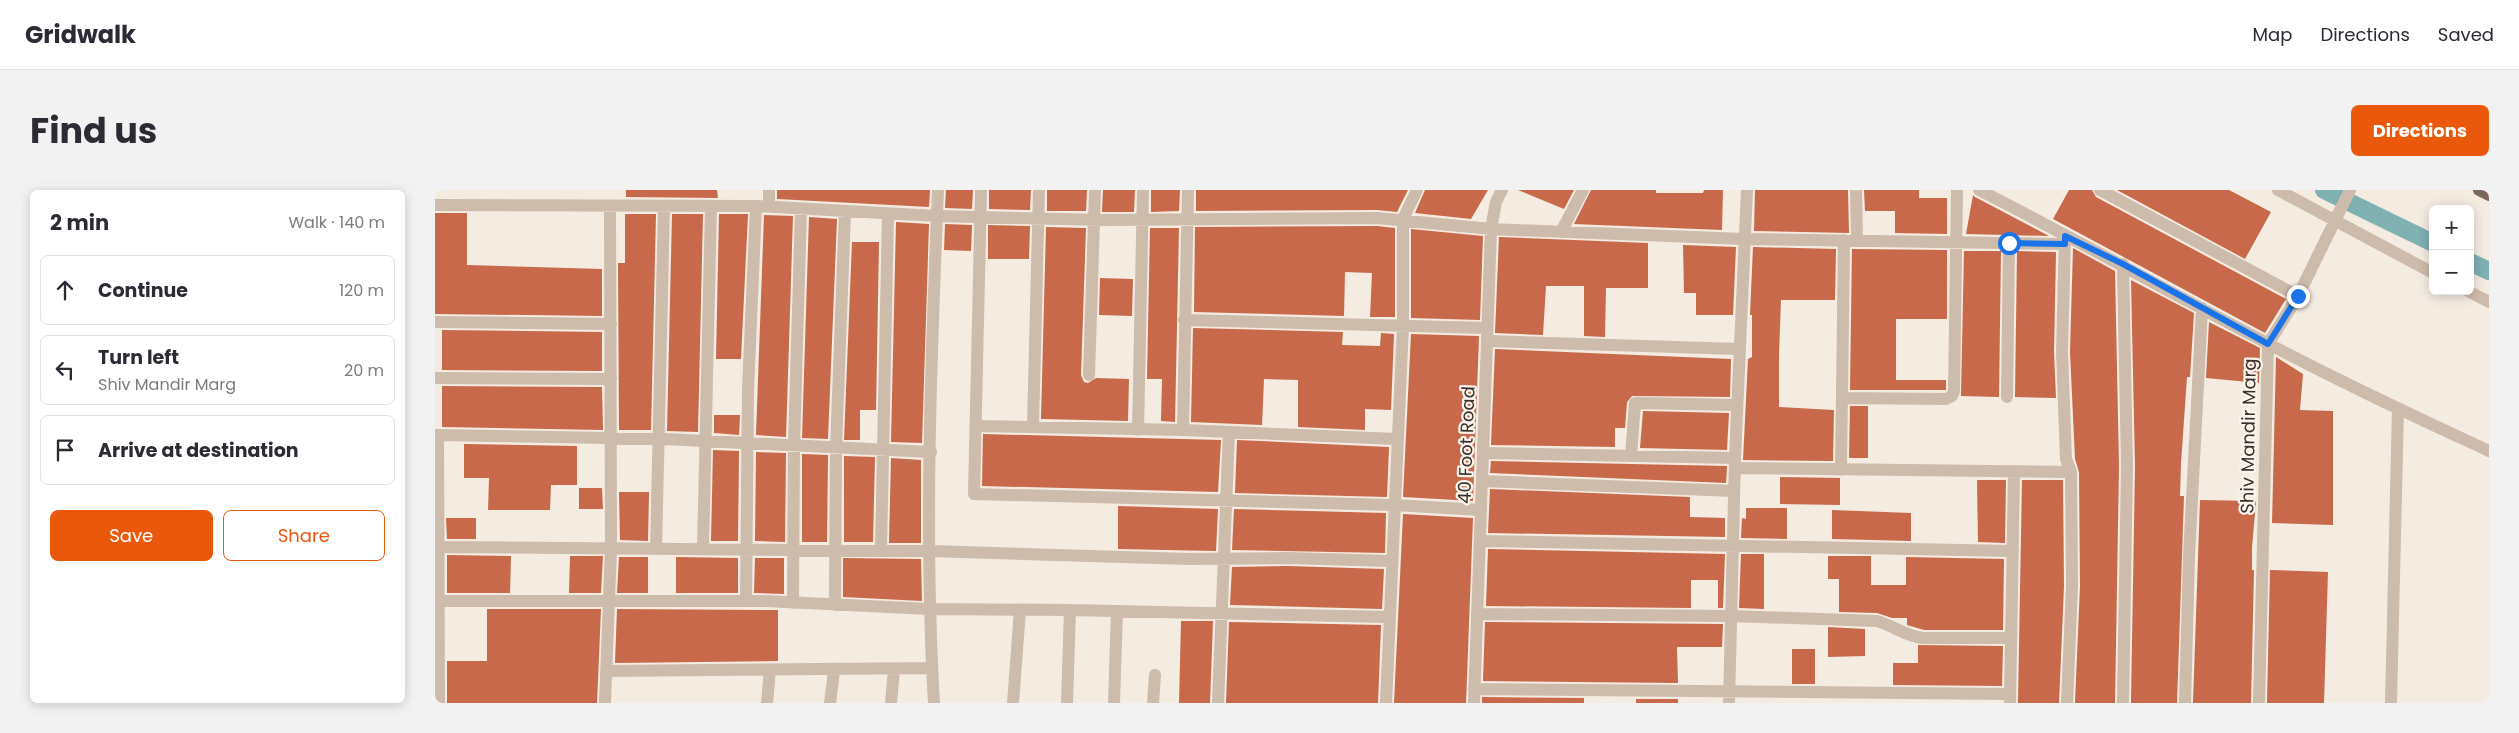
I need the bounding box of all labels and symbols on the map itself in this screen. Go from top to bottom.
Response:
route start [1998,232,2021,255]
route end [2287,285,2310,308]
street label: Shiv Mandir Marg [2234,358,2262,514]
street label: 40 Foot Road [1451,386,1481,504]

